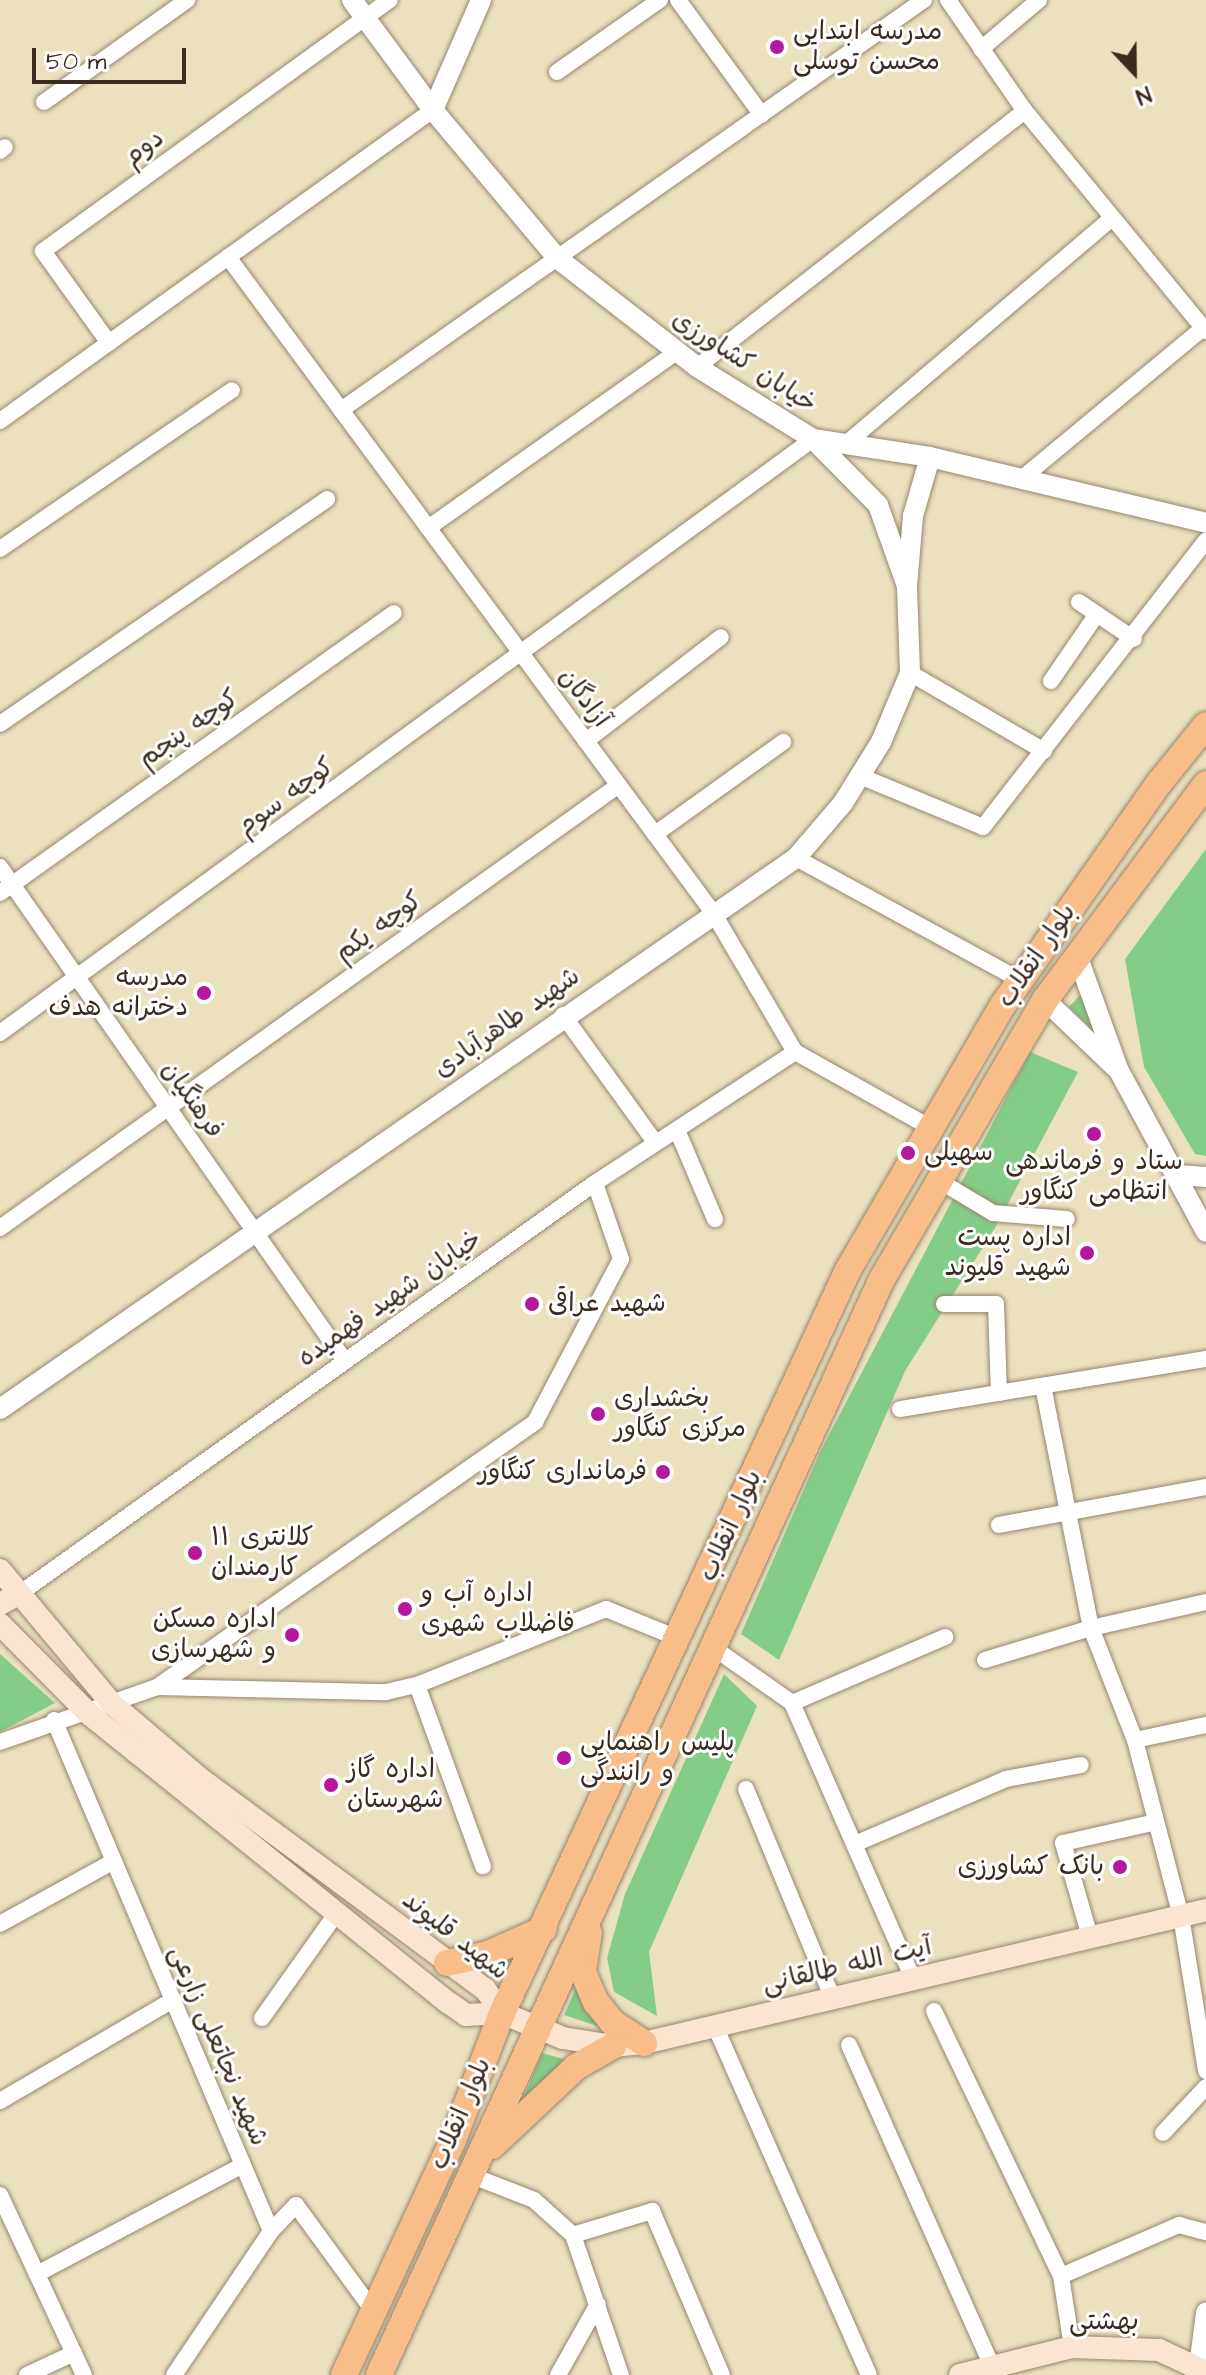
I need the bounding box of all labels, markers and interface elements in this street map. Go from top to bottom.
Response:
place label: مدرسه ابتدایی محسن توسلی [793,16,942,78]
scale bar [36,32,190,82]
north arrow [1094,32,1174,112]
marker: مدرسه ابتدایی محسن توسلی [768,38,786,56]
text: 50 m [46,45,106,79]
text: N [1131,78,1155,112]
street label: دوم [118,123,170,173]
street label: خیابان کشاورزی [666,304,822,420]
street label: آزادگان [552,662,616,734]
street label: کوچه پنجم [133,683,245,775]
street label: کوچه سوم [231,751,341,843]
street label: کوچه یکم [329,885,429,969]
street label: بلوار انقلاب [991,898,1083,1014]
street label: شهید طاهرآبادی [428,961,586,1085]
place label: مدرسه دخترانه هدف [48,962,188,1024]
marker: مدرسه دخترانه هدف [195,984,213,1002]
street label: فرهنگیان [154,1055,230,1145]
marker: ستاد و فرماندهی انتظامی کنگاور [1085,1125,1103,1143]
place label: سهیلی [924,1137,993,1169]
marker: سهیلی [899,1144,917,1162]
place label: ستاد و فرماندهی انتظامی کنگاور [1005,1146,1183,1208]
place label: اداره پست شهید قلیوند [945,1222,1071,1284]
street label: خیابان شهید فهمیده [292,1224,488,1374]
marker: اداره پست شهید قلیوند [1078,1244,1096,1262]
place label: شهید عراقی [548,1288,666,1320]
marker: شهید عراقی [523,1295,541,1313]
place label: بخشداری مرکزی کنگاور [614,1383,746,1444]
marker: بخشداری مرکزی کنگاور [589,1405,607,1423]
place label: فرمانداری کنگاور [478,1456,647,1488]
marker: فرمانداری کنگاور [654,1463,672,1481]
street label: بلوار انقلاب [693,1466,769,1586]
place label: کلانتری ۱۱ کارمندان [211,1522,313,1584]
marker: کلانتری ۱۱ کارمندان [186,1544,204,1562]
place label: اداره آب و فاضلاب شهری [421,1578,575,1640]
marker: اداره آب و فاضلاب شهری [396,1600,414,1618]
place label: اداره مسکن و شهرسازی [151,1604,276,1666]
marker: اداره مسکن و شهرسازی [283,1626,301,1644]
place label: پلیس راهنمایی و رانندگی [580,1727,735,1788]
marker: پلیس راهنمایی و رانندگی [555,1749,573,1767]
place label: اداره گاز شهرستان [347,1754,443,1816]
marker: اداره گاز شهرستان [322,1776,340,1794]
place label: بانک کشاورزی [957,1851,1104,1883]
marker: بانک کشاورزی [1111,1858,1129,1876]
street label: شهید قلیوند [396,1885,514,1987]
street label: آیت الله طالقانی [759,1931,935,2001]
street label: شهید نجاتعلی زارعی [162,1941,274,2151]
street label: بلوار انقلاب [423,2053,499,2175]
street label: بهشتی [1069,2306,1139,2338]

